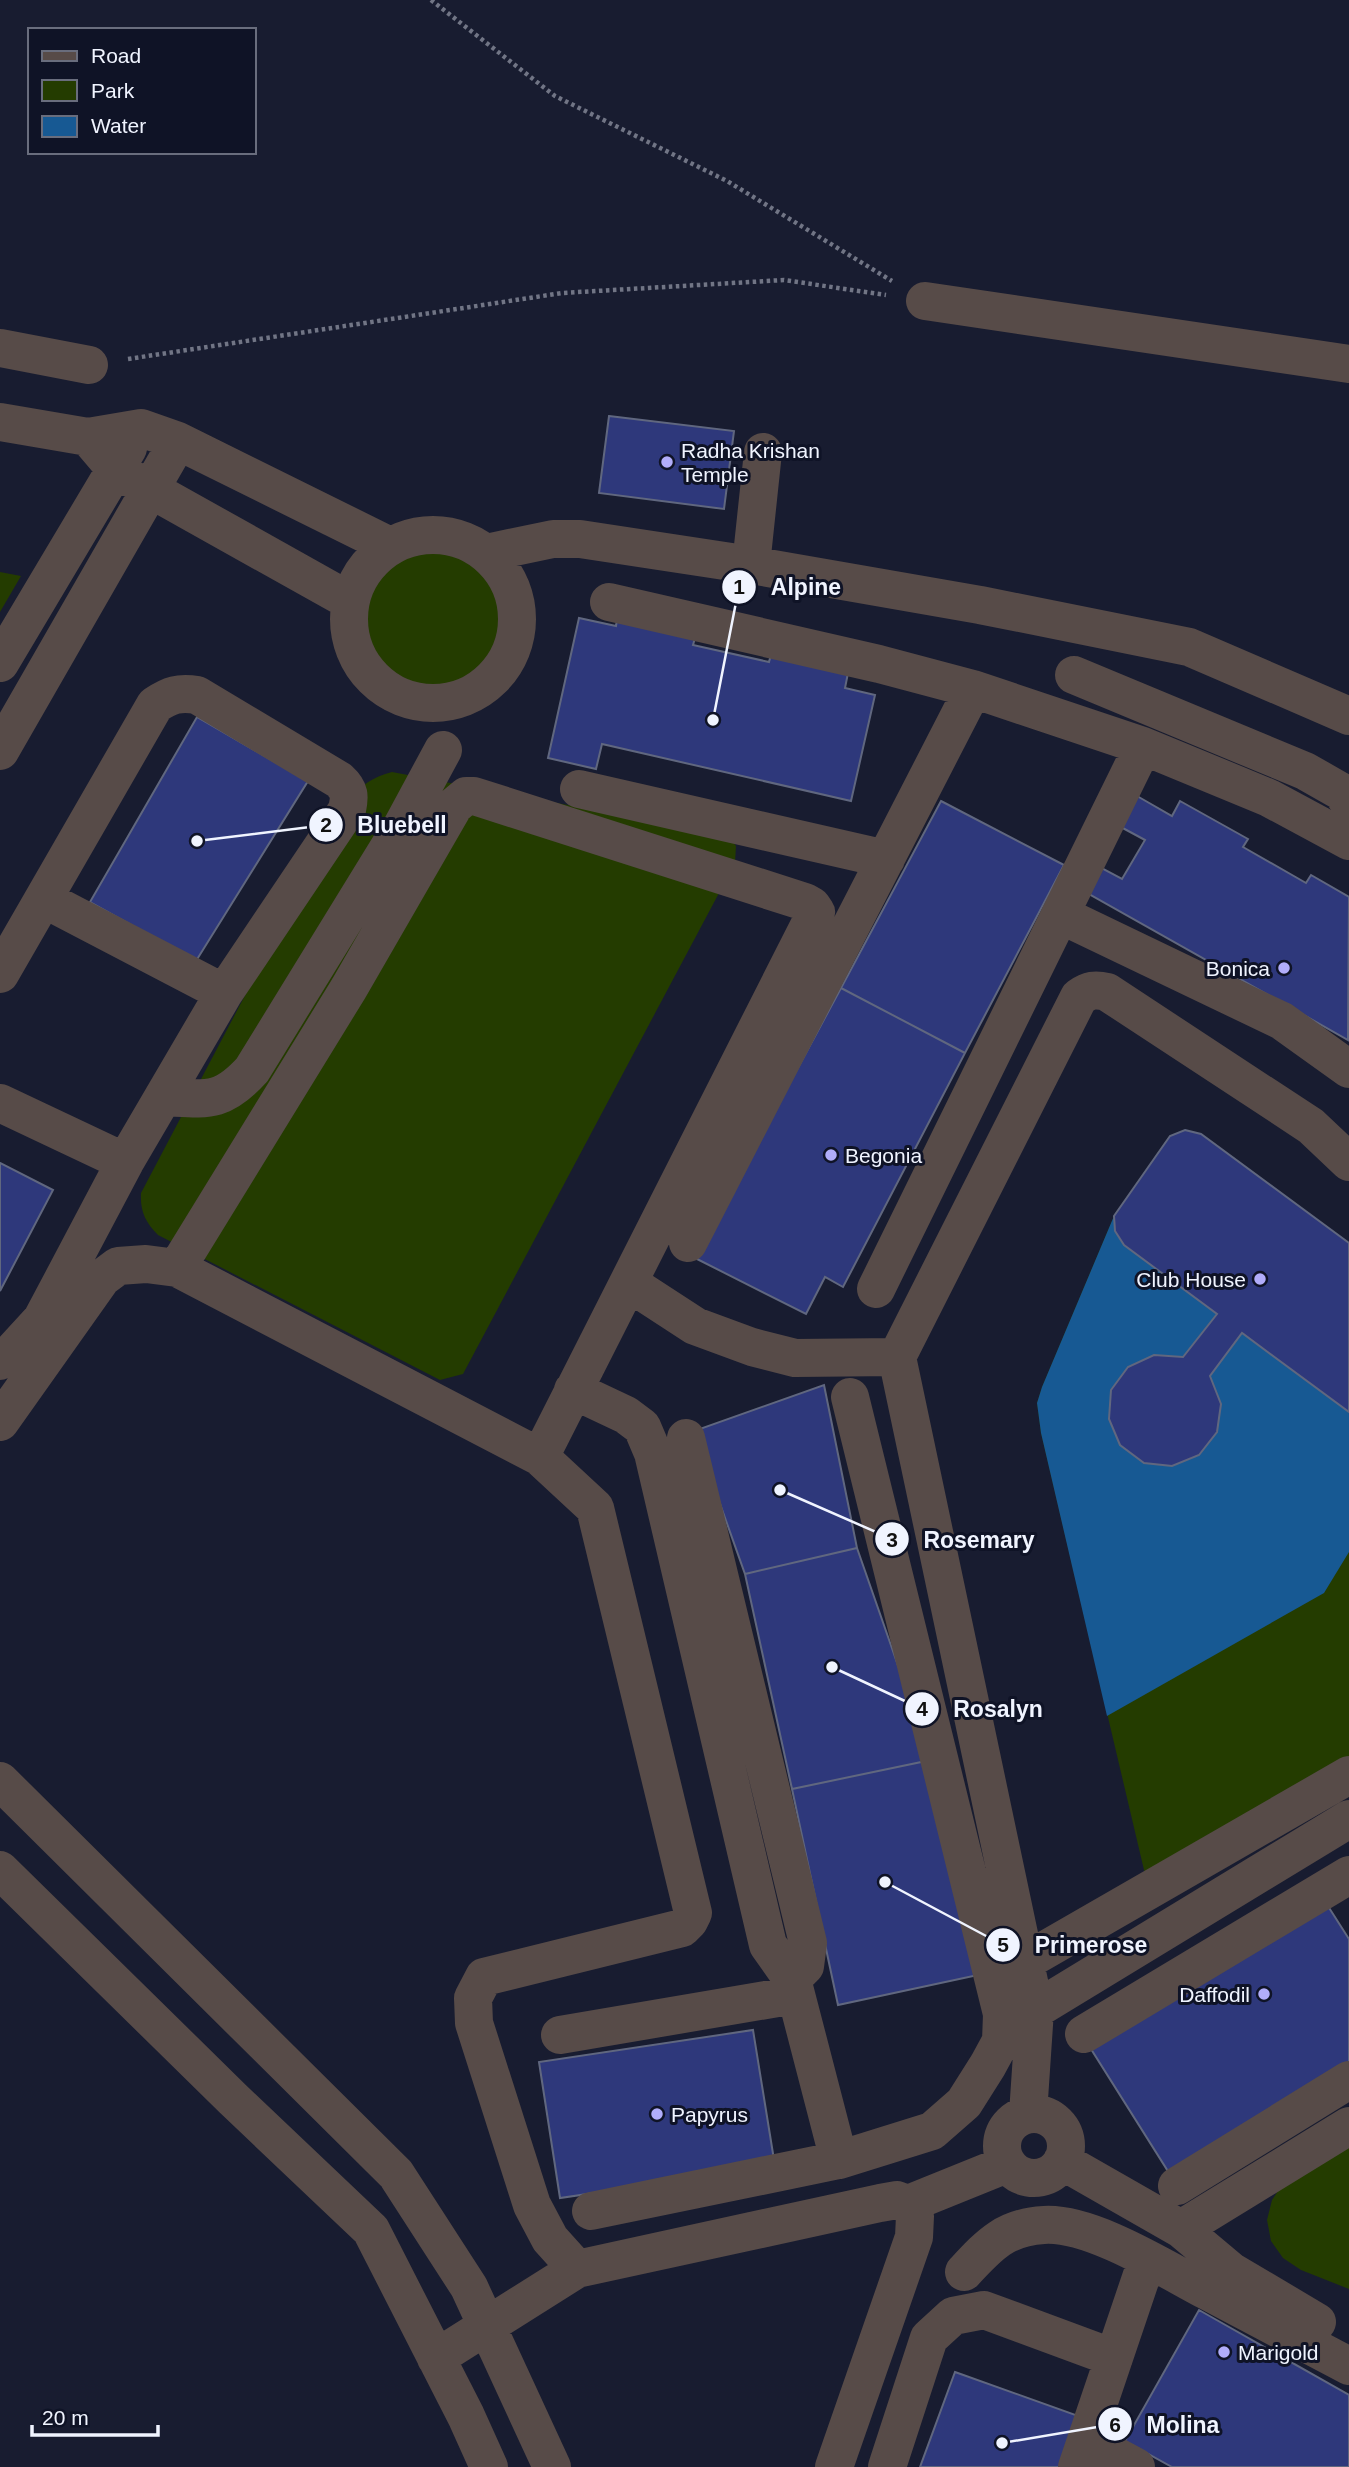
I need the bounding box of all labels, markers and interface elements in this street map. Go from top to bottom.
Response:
legend [28,28,256,154]
text: Road [91,44,141,67]
text: Park [91,79,135,102]
text: Water [91,114,146,137]
place label: Radha Krishan Temple [681,439,820,486]
marker: Radha Krishan Temple [659,454,675,470]
callout: Alpine [722,565,855,609]
text: Alpine [771,574,841,600]
text: 1 [733,575,745,598]
callout: Bluebell [308,803,460,847]
text: Bluebell [357,812,447,838]
text: 2 [320,813,332,836]
place label: Bonica [1206,957,1270,980]
marker: Bonica [1276,960,1292,976]
place label: Begonia [845,1144,922,1167]
marker: Begonia [823,1147,839,1163]
place label: Club House [1136,1268,1246,1291]
marker: Club House [1252,1271,1268,1287]
callout: Rosemary [875,1517,1049,1561]
text: Rosemary [923,1527,1035,1553]
text: 3 [886,1528,898,1551]
callout: Rosalyn [904,1687,1057,1731]
text: Rosalyn [953,1696,1043,1722]
text: 4 [916,1697,928,1720]
callout: Primerose [986,1923,1161,1967]
text: Primerose [1035,1932,1147,1958]
text: 5 [997,1933,1009,1956]
place label: Daffodil [1179,1983,1250,2006]
marker: Daffodil [1256,1986,1272,2002]
place label: Papyrus [671,2103,748,2126]
marker: Papyrus [649,2106,665,2122]
place label: Marigold [1238,2341,1319,2364]
marker: Marigold [1216,2344,1232,2360]
scale bar [32,2394,158,2438]
callout: Molina [1097,2402,1233,2446]
text: 20 m [42,2406,89,2429]
text: Molina [1147,2412,1220,2438]
text: 6 [1109,2413,1121,2436]

